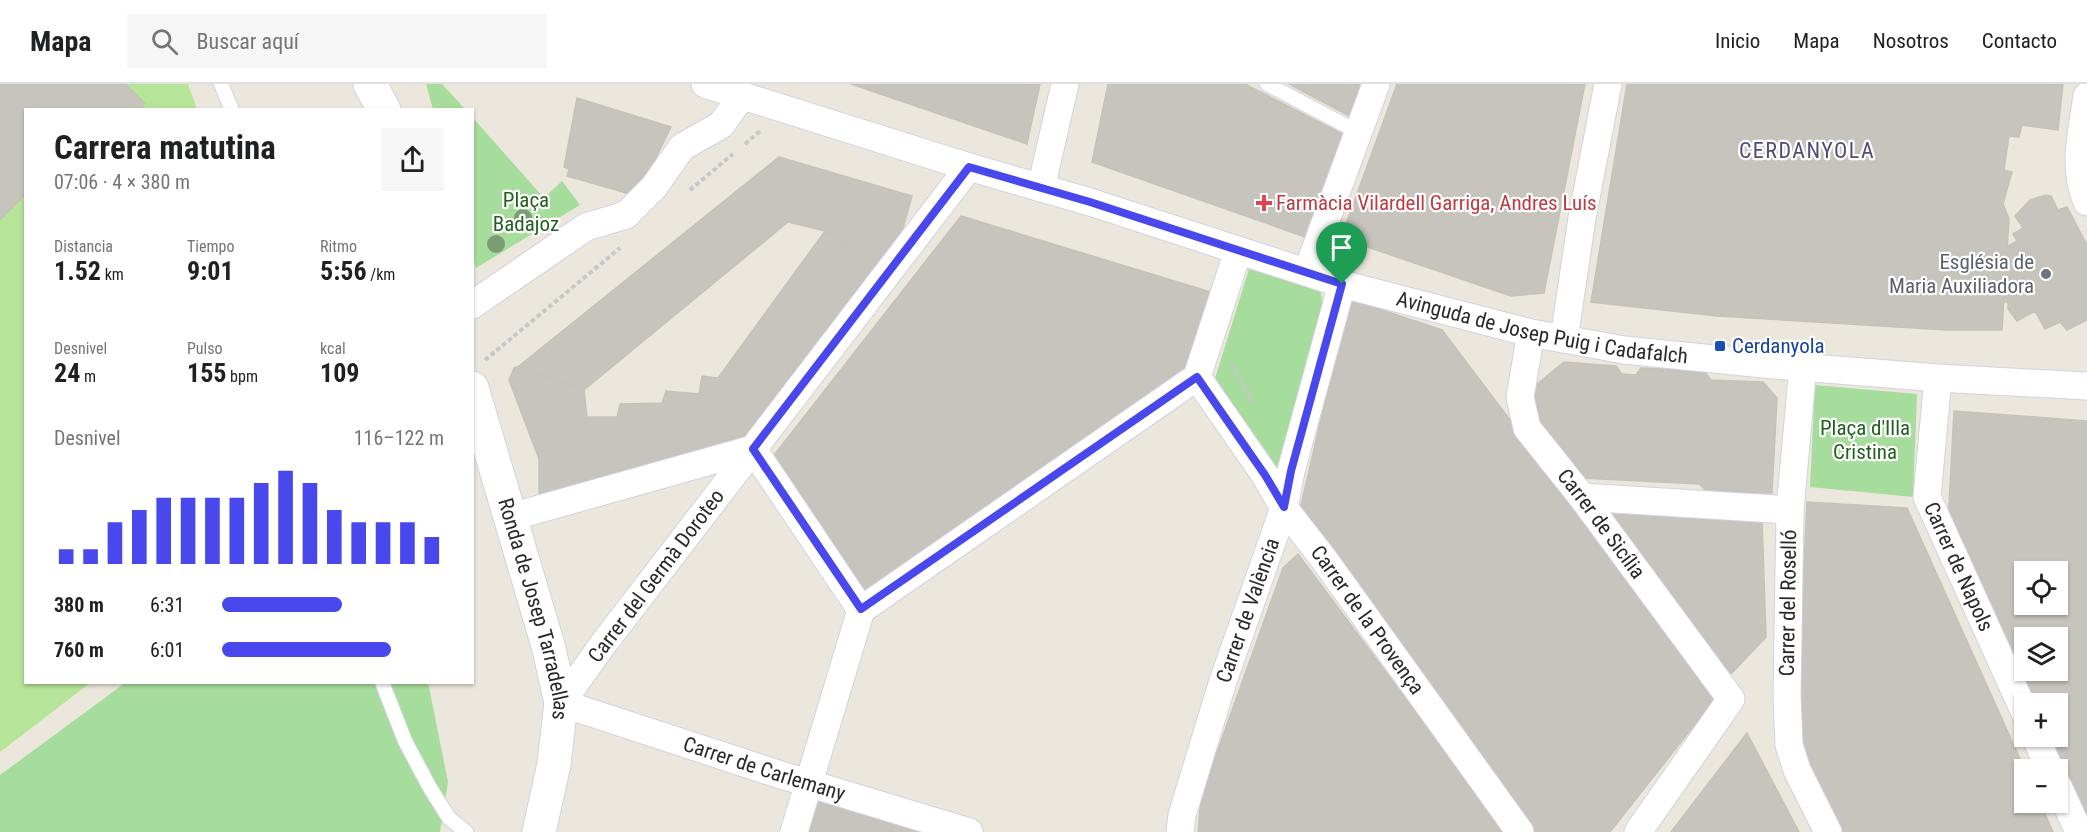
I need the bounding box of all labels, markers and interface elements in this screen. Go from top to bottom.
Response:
search box [127,14,547,68]
text: Mapa [30,25,91,58]
icon: search [148,25,181,58]
text: Buscar aquí [196,29,299,54]
text: Inicio [1715,29,1760,53]
text: Mapa [1793,29,1840,53]
text: Nosotros [1873,29,1949,53]
text: Contacto [1982,29,2057,53]
text: Carrera matutina [54,128,276,167]
button: share [381,128,444,191]
district label: CERDANYOLA [1739,138,1875,163]
text: 07:06 · 4 × 380 m [54,170,190,194]
park label: Plaça Badajoz [493,188,559,236]
place label: Farmàcia Vilardell Garriga, Andres Luís [1276,191,1597,215]
marker: Farmàcia Vilardell Garriga, Andres Luís [1257,196,1271,210]
pin [1316,222,1367,284]
icon: arrive [1325,231,1358,264]
text: Distancia [54,237,113,256]
text: Tiempo [187,237,234,256]
text: Ritmo [320,237,357,256]
place label: Església de Maria Auxiliadora [1889,250,2034,298]
text: 1.52 [54,256,101,286]
text: 9:01 [187,256,234,286]
text: 5:56 [320,256,367,286]
text: km [101,265,124,284]
text: /km [367,265,395,284]
marker: Església de Maria Auxiliadora [2039,267,2053,281]
street label: Avinguda de Josep Puig i Cadafalch [1394,287,1689,368]
place label: Cerdanyola [1732,334,1825,358]
text: Desnivel [54,339,107,358]
text: Pulso [187,339,223,358]
text: kcal [320,339,346,358]
marker: Cerdanyola [1713,339,1727,353]
text: 24 [54,358,80,388]
text: 155 [187,358,226,388]
text: 109 [320,358,359,388]
text: m [80,367,96,386]
text: bpm [226,367,258,386]
park label: Plaça d'Illa Cristina [1820,416,1910,464]
text: Desnivel [54,426,121,450]
text: 116–122 m [354,426,444,450]
street label: Carrer de Sicília [1552,464,1650,583]
street label: Carrer del Germà Doroteo [583,485,729,667]
street label: Ronda de Josep Tarradellas [493,495,573,721]
street label: Carrer de Napols [1919,498,1998,635]
street label: Carrer del Roselló [1775,529,1801,677]
street label: Carrer de València [1211,535,1284,686]
street label: Carrer de la Provença [1306,541,1429,699]
map controls [2014,561,2068,813]
button: locate [2014,561,2068,615]
text: 380 m [54,593,104,617]
text: 6:31 [150,593,184,617]
button: layers [2014,627,2068,681]
text: 760 m [54,638,104,662]
text: 6:01 [150,638,184,662]
button: + [2014,693,2068,747]
street label: Carrer de Carlemany [680,732,848,806]
button: − [2014,759,2068,813]

